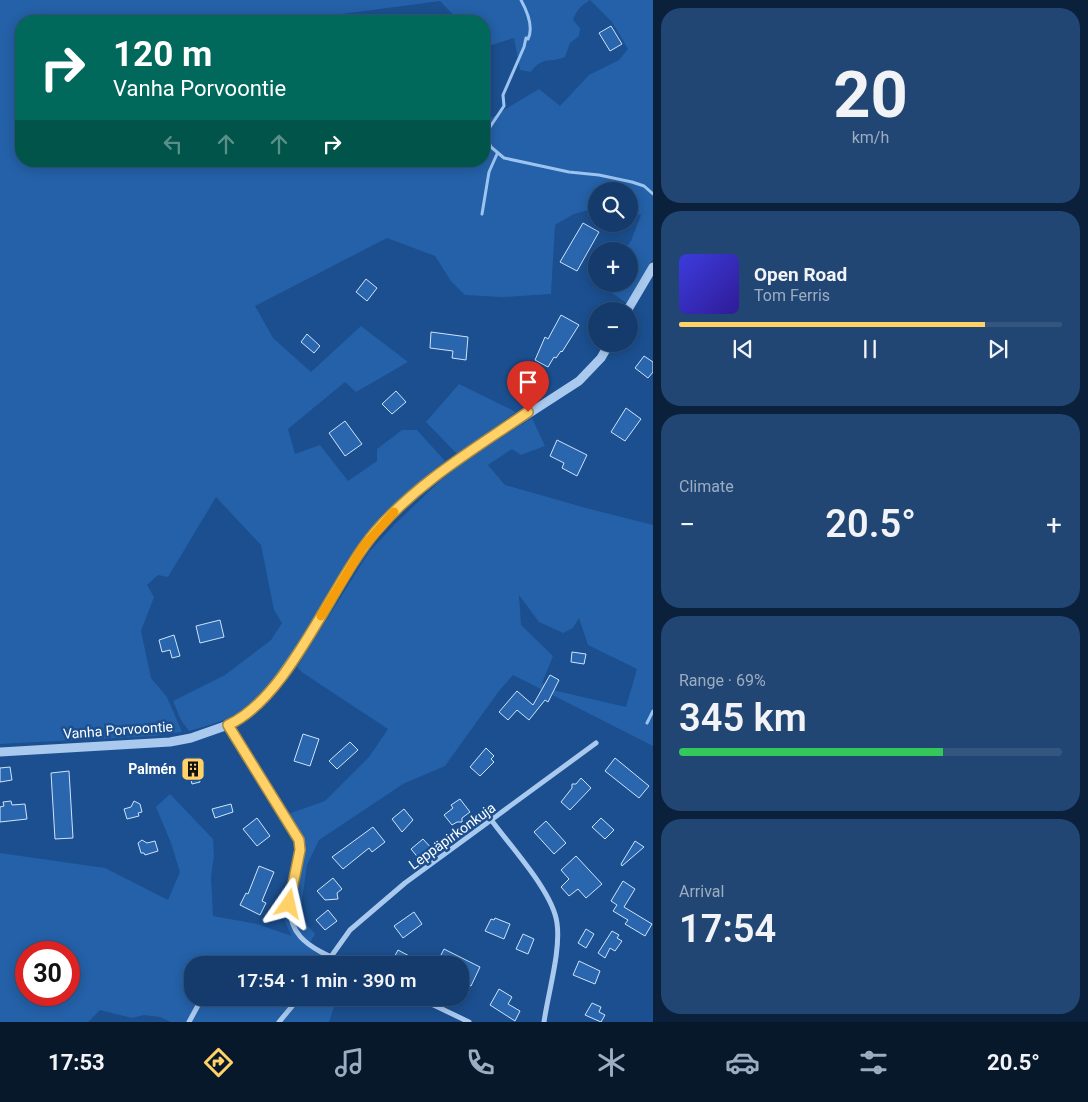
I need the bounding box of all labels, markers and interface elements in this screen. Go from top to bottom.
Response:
text: 120 m [113,34,212,75]
icon: right [30,35,95,100]
text: 20 [833,57,908,133]
text: Vanha Porvoontie [113,76,286,101]
text: km/h [852,128,889,147]
icon: left [159,130,187,158]
icon: ahead [212,130,240,158]
icon: ahead [265,130,293,158]
icon: right [318,130,346,158]
map controls [588,182,638,352]
button: search [588,182,638,232]
button: + [588,242,638,292]
text: Open Road [754,263,847,286]
text: Tom Ferris [754,286,830,305]
button: − [588,302,638,352]
icon: previous [729,335,757,363]
icon: pause [856,335,884,363]
icon: next [984,335,1012,363]
pin [507,361,549,412]
icon: arrive [514,368,542,396]
text: Climate [679,477,734,496]
text: 20.5° [825,502,916,546]
text: − [679,508,695,541]
text: + [1046,508,1062,541]
text: Range · 69% [679,671,766,690]
text: 345 km [679,696,807,740]
street label: Vanha Porvoontie [63,718,173,742]
building icon: Palmén [180,756,206,782]
place label: Palmén [128,761,176,777]
street label: Leppäpirkonkuja [406,799,498,873]
position arrow [262,877,314,929]
text: Arrival [679,882,724,901]
text: 17:54 [679,907,776,951]
speed limit sign: 30 [15,941,80,1006]
text: 17:54 · 1 min · 390 m [236,969,417,992]
icon: directions [201,1045,236,1080]
icon: music [332,1045,367,1080]
icon: phone [463,1045,498,1080]
icon: climate [594,1045,629,1080]
icon: car [725,1045,760,1080]
icon: filters [856,1045,891,1080]
text: 17:53 [48,1050,105,1075]
text: 20.5° [987,1050,1040,1075]

